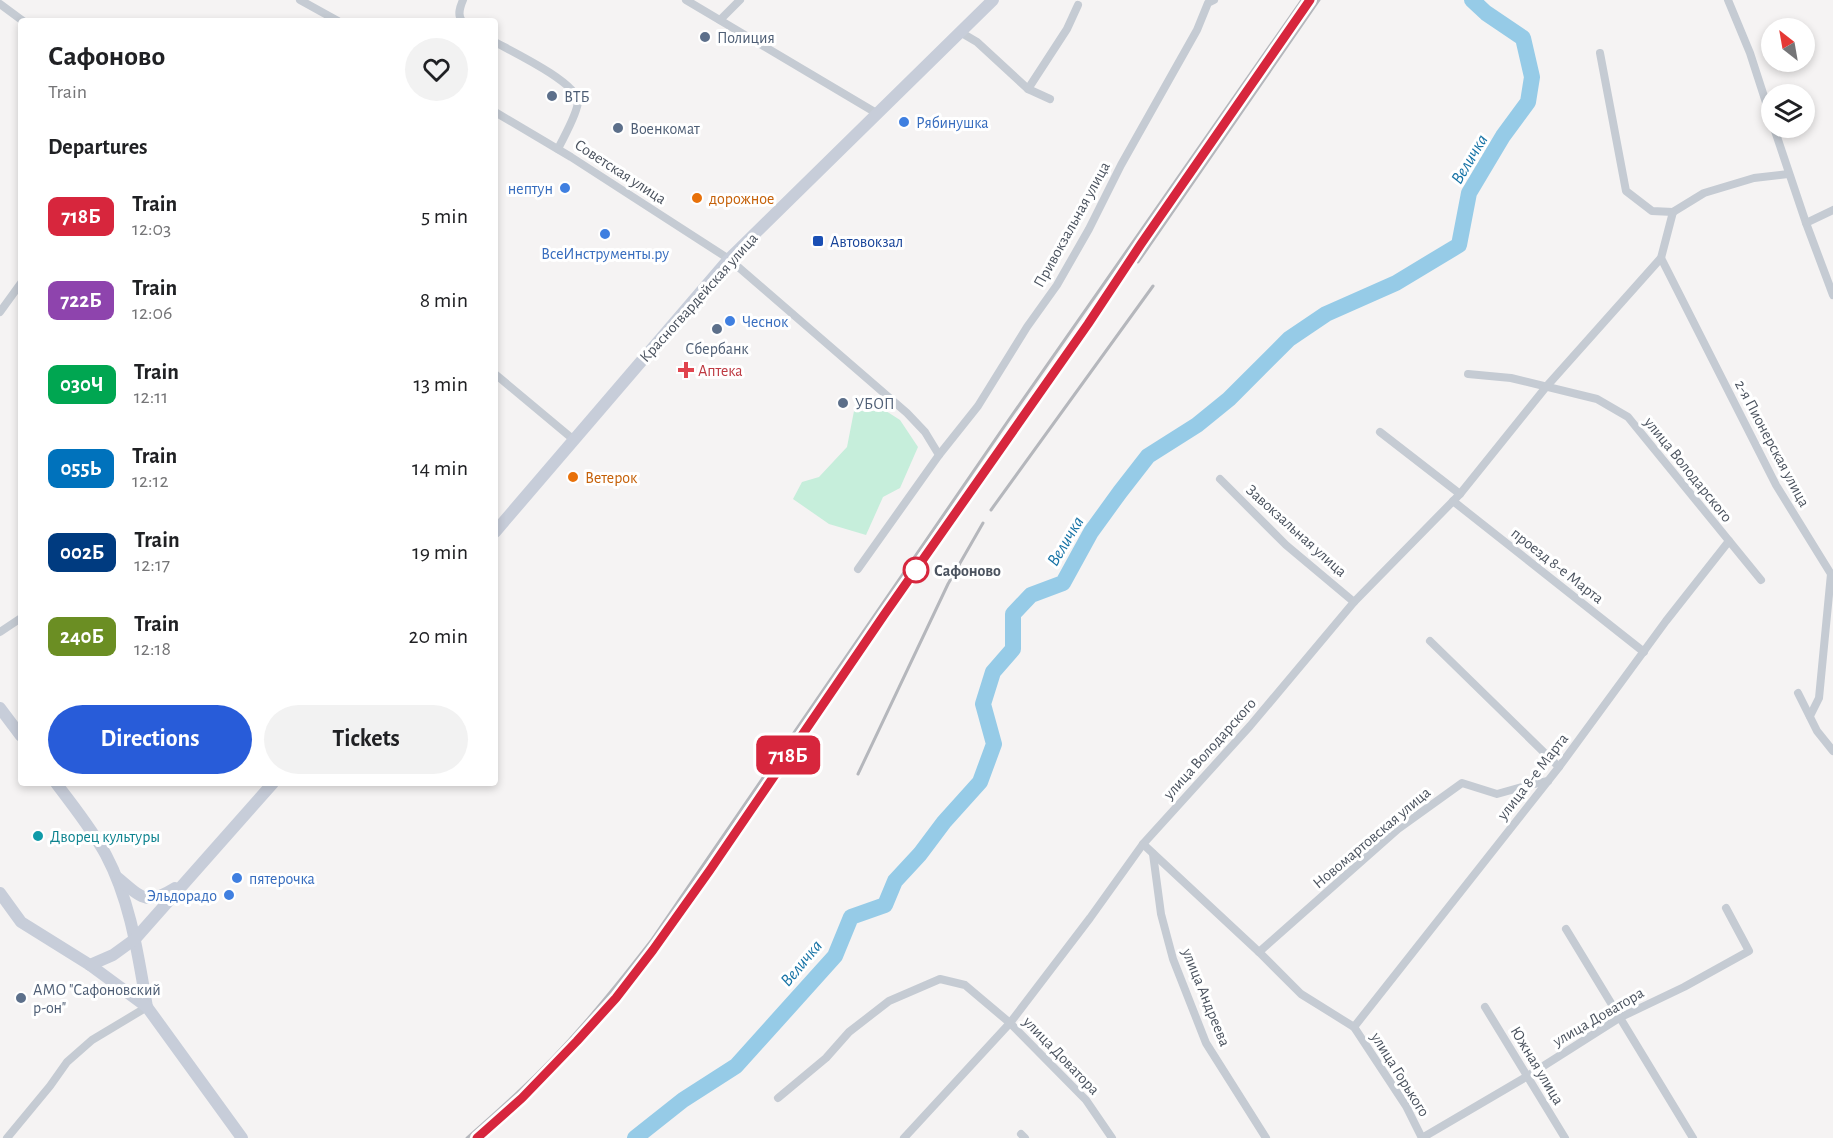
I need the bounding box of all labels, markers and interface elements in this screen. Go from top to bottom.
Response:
north arrow [1761,18,1815,72]
map controls [1761,18,1815,138]
marker: Полиция [698,30,712,44]
place label: Полиция [717,30,775,46]
button: heart [405,38,468,101]
text: Сафоново [48,43,165,71]
text: Train [48,82,87,102]
button: layers [1761,84,1815,138]
marker: ВТБ [545,89,559,103]
place label: ВТБ [564,89,590,105]
marker: Рябинушка [897,115,911,129]
place label: Рябинушка [916,115,989,132]
marker: Военкомат [611,121,625,135]
place label: Военкомат [630,121,700,137]
water label: Величка [1448,132,1492,187]
text: Departures [48,136,148,158]
street label: Советская улица [571,136,669,208]
street label: Привокзальная улица [1031,159,1114,290]
place label: нептун [508,181,553,198]
marker: нептун [558,181,572,195]
marker: дорожное [690,191,704,205]
place label: дорожное [709,191,774,207]
text: Train [132,193,177,215]
text: 5 min [421,205,468,227]
text: 718Б [61,206,101,227]
text: 12:03 [132,219,171,239]
marker: ВсеИнструменты.ру [598,227,612,241]
street label: Красногвардейская улица [637,230,762,366]
marker: Автовокзал [811,234,825,248]
place label: Автовокзал [830,234,903,250]
place label: ВсеИнструменты.ру [541,246,669,263]
text: Train [132,277,177,299]
text: 8 min [420,289,468,311]
text: 722Б [60,290,102,311]
text: 12:06 [132,303,173,323]
marker: Чеснок [723,314,737,328]
place label: Чеснок [742,314,789,330]
marker: Сбербанк [710,322,724,336]
place label: Сбербанк [685,341,749,357]
text: Train [134,361,179,383]
marker: Аптека [679,363,693,377]
place label: Аптека [698,363,743,379]
text: 13 min [413,373,468,395]
text: 030Ч [60,374,104,395]
street label: 2-я Пионерская улица [1731,377,1812,510]
text: 12:11 [134,387,168,407]
marker: УБОП [836,396,850,410]
place label: УБОП [855,396,895,412]
street label: улица Володарского [1640,413,1735,526]
text: Train [132,445,177,467]
text: 14 min [412,457,468,479]
text: 055Ь [60,458,102,479]
marker: Ветерок [566,470,580,484]
place label: Ветерок [585,470,638,486]
text: 12:12 [132,471,169,491]
street label: Завокзальная улица [1242,482,1350,581]
water label: Величка [1044,514,1088,569]
street label: проезд 8-е Марта [1508,525,1607,607]
text: Train [134,529,180,551]
text: 19 min [412,541,468,563]
text: 002Б [60,542,104,563]
text: 12:17 [134,555,170,575]
marker: Сафоново [903,557,929,583]
place label: Сафоново [934,563,1001,579]
text: Train [134,613,179,635]
text: 20 min [408,625,468,647]
text: 240Б [60,626,104,647]
text: 12:18 [134,639,171,659]
street label: улица Володарского [1160,695,1260,804]
button: Directions [48,705,252,774]
button: Tickets [264,705,468,774]
street label: улица 8-е Марта [1494,730,1572,824]
line badge: 718Б [746,736,830,774]
text: 718Б [768,745,808,766]
street label: Новомартовская улица [1310,784,1434,892]
marker: Дворец культуры [31,829,45,843]
place label: Дворец культуры [50,829,160,846]
marker: пятерочка [230,871,244,885]
place label: пятерочка [249,871,315,887]
place label: Эльдорадо [147,888,217,904]
marker: Эльдорадо [222,888,236,902]
water label: Величка [777,937,826,990]
street label: улица Андреева [1178,945,1233,1049]
place label: АМО "Сафоновский р-он" [33,982,161,1016]
street label: улица Доватора [1549,984,1647,1051]
marker: АМО "Сафоновский р-он" [14,991,28,1005]
street label: улица Доватора [1019,1013,1102,1099]
street label: Южная улица [1507,1024,1567,1108]
street label: улица Горького [1367,1029,1433,1120]

